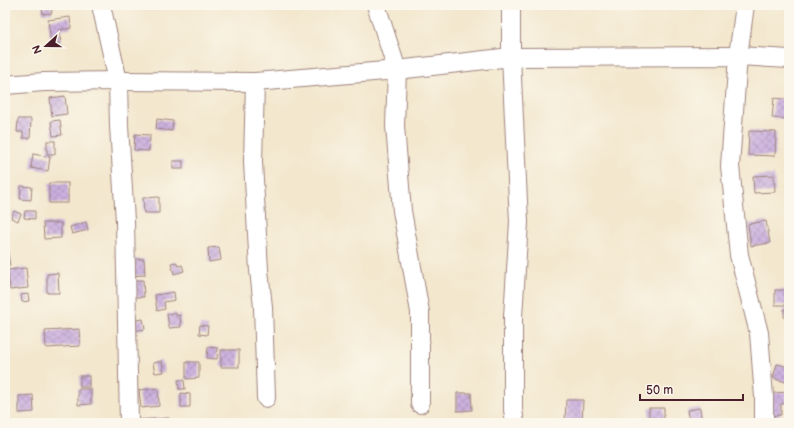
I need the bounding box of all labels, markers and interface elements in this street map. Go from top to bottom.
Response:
north arrow [26,26,66,66]
text: N [30,43,45,56]
scale bar [640,376,743,402]
text: 50 m [646,383,673,398]

